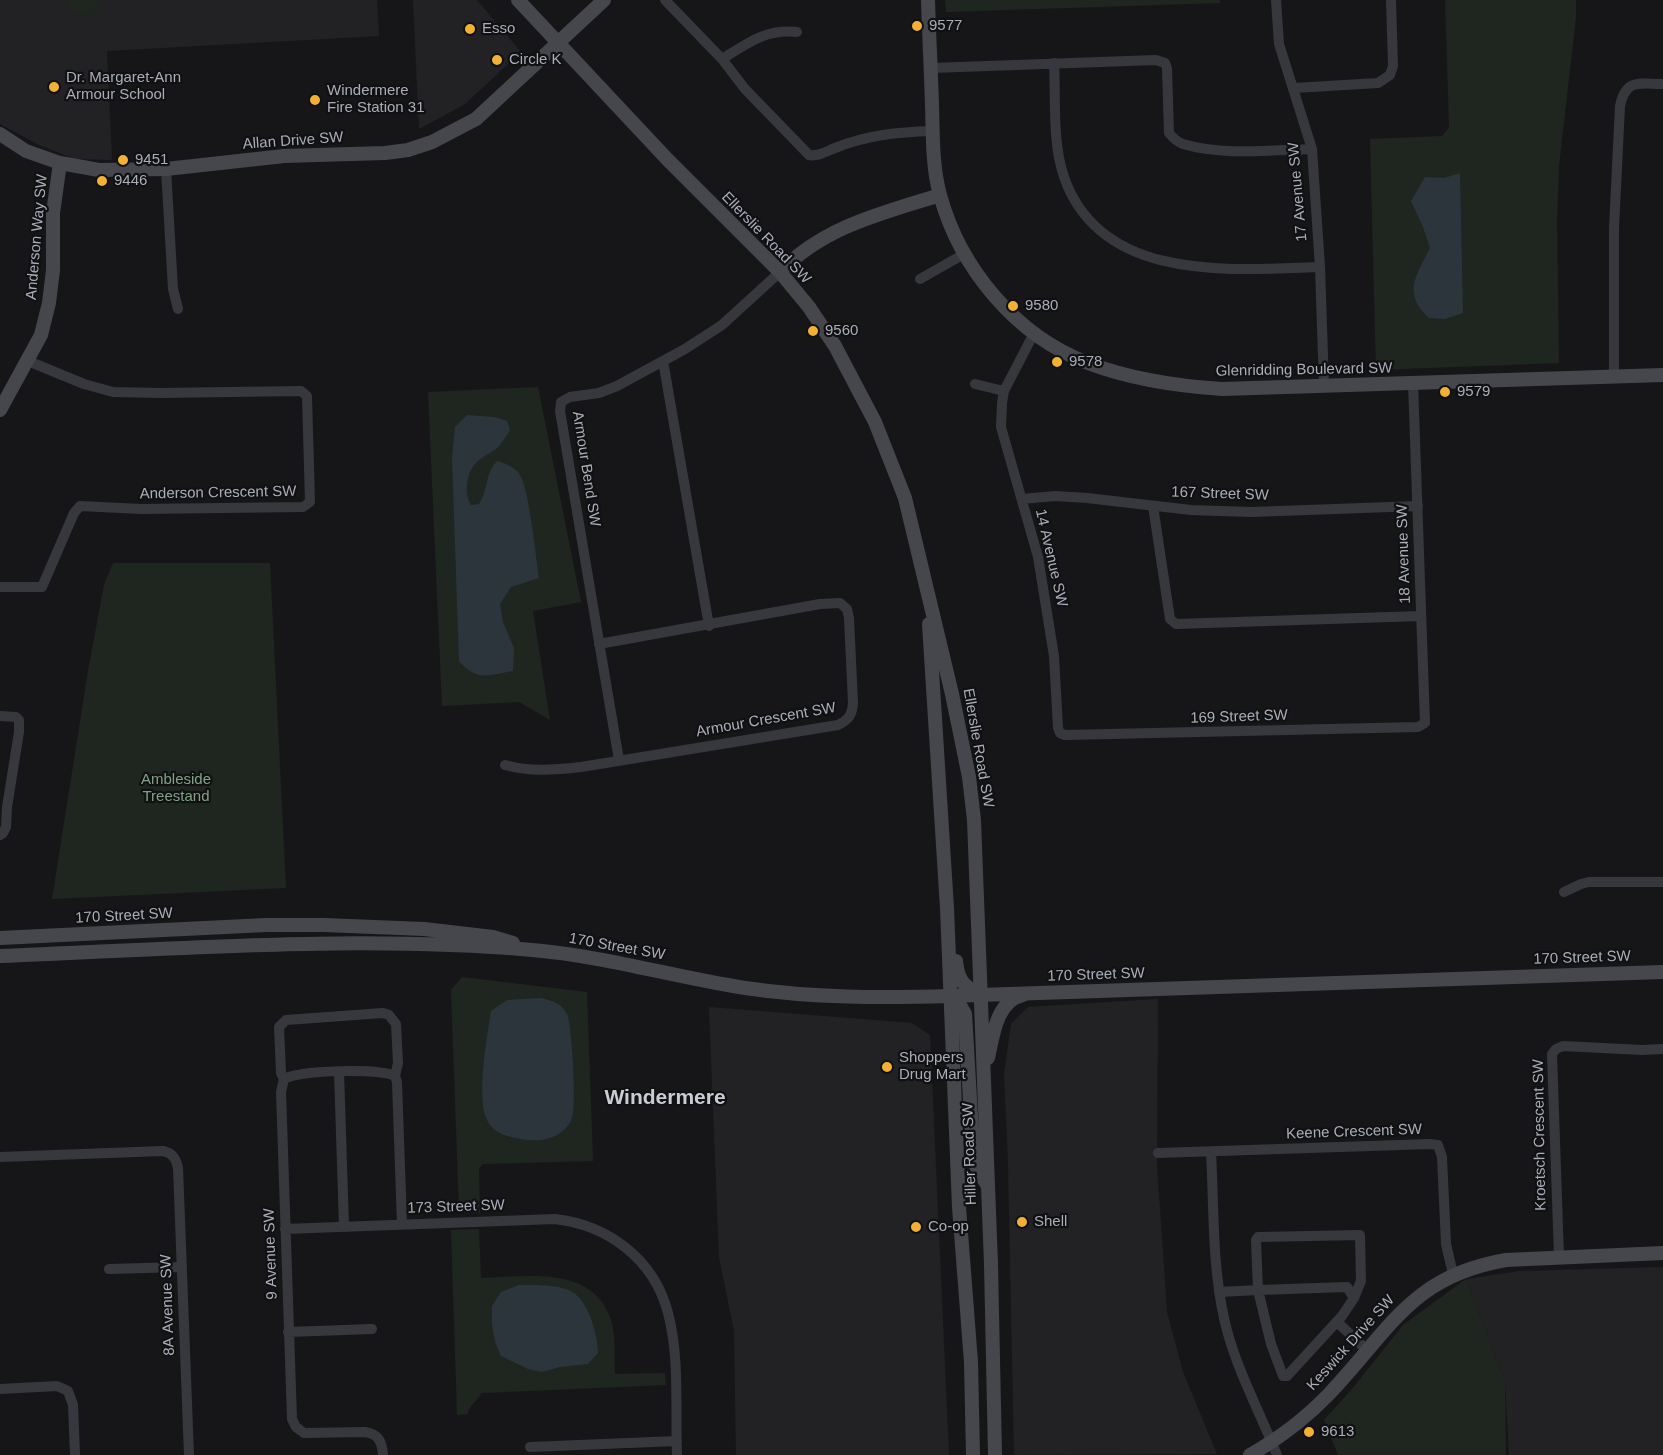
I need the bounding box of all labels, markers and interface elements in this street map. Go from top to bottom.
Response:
place label: 9577 [929,17,962,35]
marker: 9577 [910,19,924,33]
place label: Esso [482,20,515,38]
marker: Esso [463,22,477,36]
place label: Circle K [509,51,562,69]
marker: Circle K [490,53,504,67]
place label: Dr. Margaret-Ann Armour School [66,69,181,104]
marker: Dr. Margaret-Ann Armour School [47,80,61,94]
place label: Windermere Fire Station 31 [327,82,425,117]
marker: Windermere Fire Station 31 [308,93,322,107]
street label: Allan Drive SW [242,129,344,153]
street label: 17 Avenue SW [1285,142,1311,242]
place label: 9451 [135,151,168,169]
marker: 9451 [116,153,130,167]
place label: 9446 [114,172,147,190]
street label: Anderson Way SW [23,173,51,301]
marker: 9446 [95,174,109,188]
street label: Ellerslie Road SW [718,188,814,288]
place label: 9580 [1025,297,1058,315]
marker: 9580 [1006,299,1020,313]
place label: 9560 [825,322,858,340]
marker: 9560 [806,324,820,338]
place label: 9578 [1069,353,1102,371]
marker: 9578 [1050,355,1064,369]
street label: Glenridding Boulevard SW [1215,359,1393,381]
place label: 9579 [1457,383,1490,401]
marker: 9579 [1438,385,1452,399]
street label: Armour Bend SW [568,410,604,528]
street label: Anderson Crescent SW [139,483,297,503]
street label: 167 Street SW [1171,483,1269,505]
street label: 18 Avenue SW [1393,504,1415,604]
street label: 14 Avenue SW [1031,507,1071,609]
street label: Ellerslie Road SW [959,687,997,809]
street label: Armour Crescent SW [695,699,837,741]
street label: 169 Street SW [1190,706,1288,728]
park label: Ambleside Treestand [141,771,211,806]
street label: 170 Street SW [75,904,173,928]
street label: 170 Street SW [567,930,667,964]
street label: 170 Street SW [1533,947,1631,969]
street label: 170 Street SW [1047,964,1145,986]
place label: Shoppers Drug Mart [899,1049,966,1084]
street label: Kroetsch Crescent SW [1530,1059,1550,1211]
marker: Shoppers Drug Mart [880,1060,894,1074]
district label: Windermere [604,1085,726,1111]
street label: Hiller Road SW [959,1102,981,1206]
street label: Keene Crescent SW [1286,1121,1422,1143]
street label: 173 Street SW [407,1196,505,1218]
street label: 9 Avenue SW [260,1208,282,1300]
place label: Shell [1034,1213,1067,1231]
marker: Shell [1015,1215,1029,1229]
place label: Co-op [928,1218,969,1236]
marker: Co-op [909,1220,923,1234]
street label: 8A Avenue SW [157,1254,179,1356]
street label: Keswick Drive SW [1303,1291,1399,1395]
place label: 9613 [1321,1423,1354,1441]
marker: 9613 [1302,1425,1316,1439]

